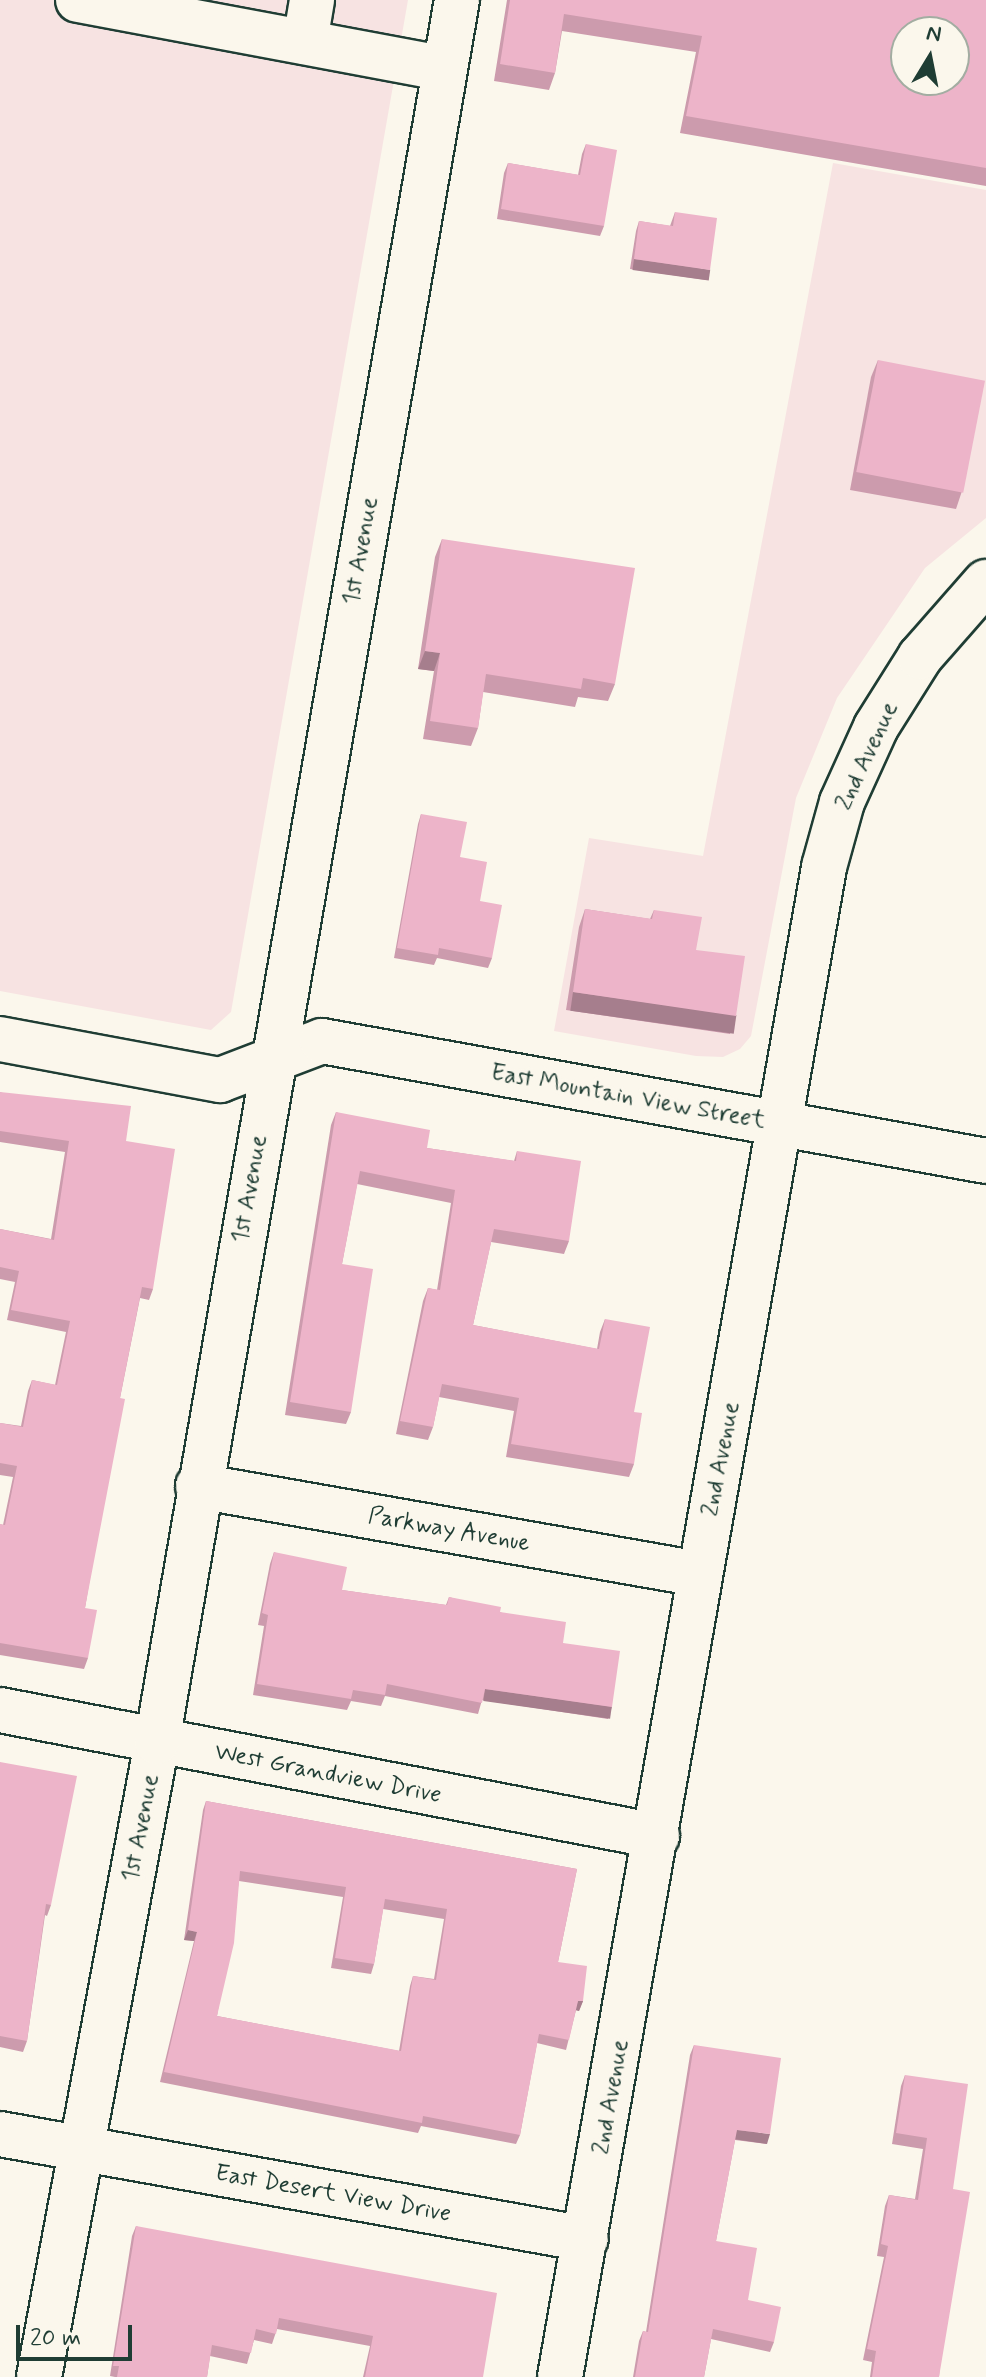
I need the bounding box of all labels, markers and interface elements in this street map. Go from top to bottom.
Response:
north arrow [890,16,970,96]
text: N [924,19,943,49]
street label: 1st Avenue [337,495,385,607]
street label: 2nd Avenue [829,697,905,815]
street label: East Mountain View Street [491,1059,765,1135]
street label: 1st Avenue [226,1133,274,1245]
street label: 2nd Avenue [696,1399,746,1519]
street label: Parkway Avenue [363,1501,535,1559]
street label: West Grandview Drive [212,1738,444,1810]
street label: 1st Avenue [116,1772,166,1884]
street label: 2nd Avenue [587,2037,635,2157]
street label: East Desert View Drive [214,2159,452,2229]
scale bar [20,2309,136,2359]
text: 20 m [30,2323,81,2354]

